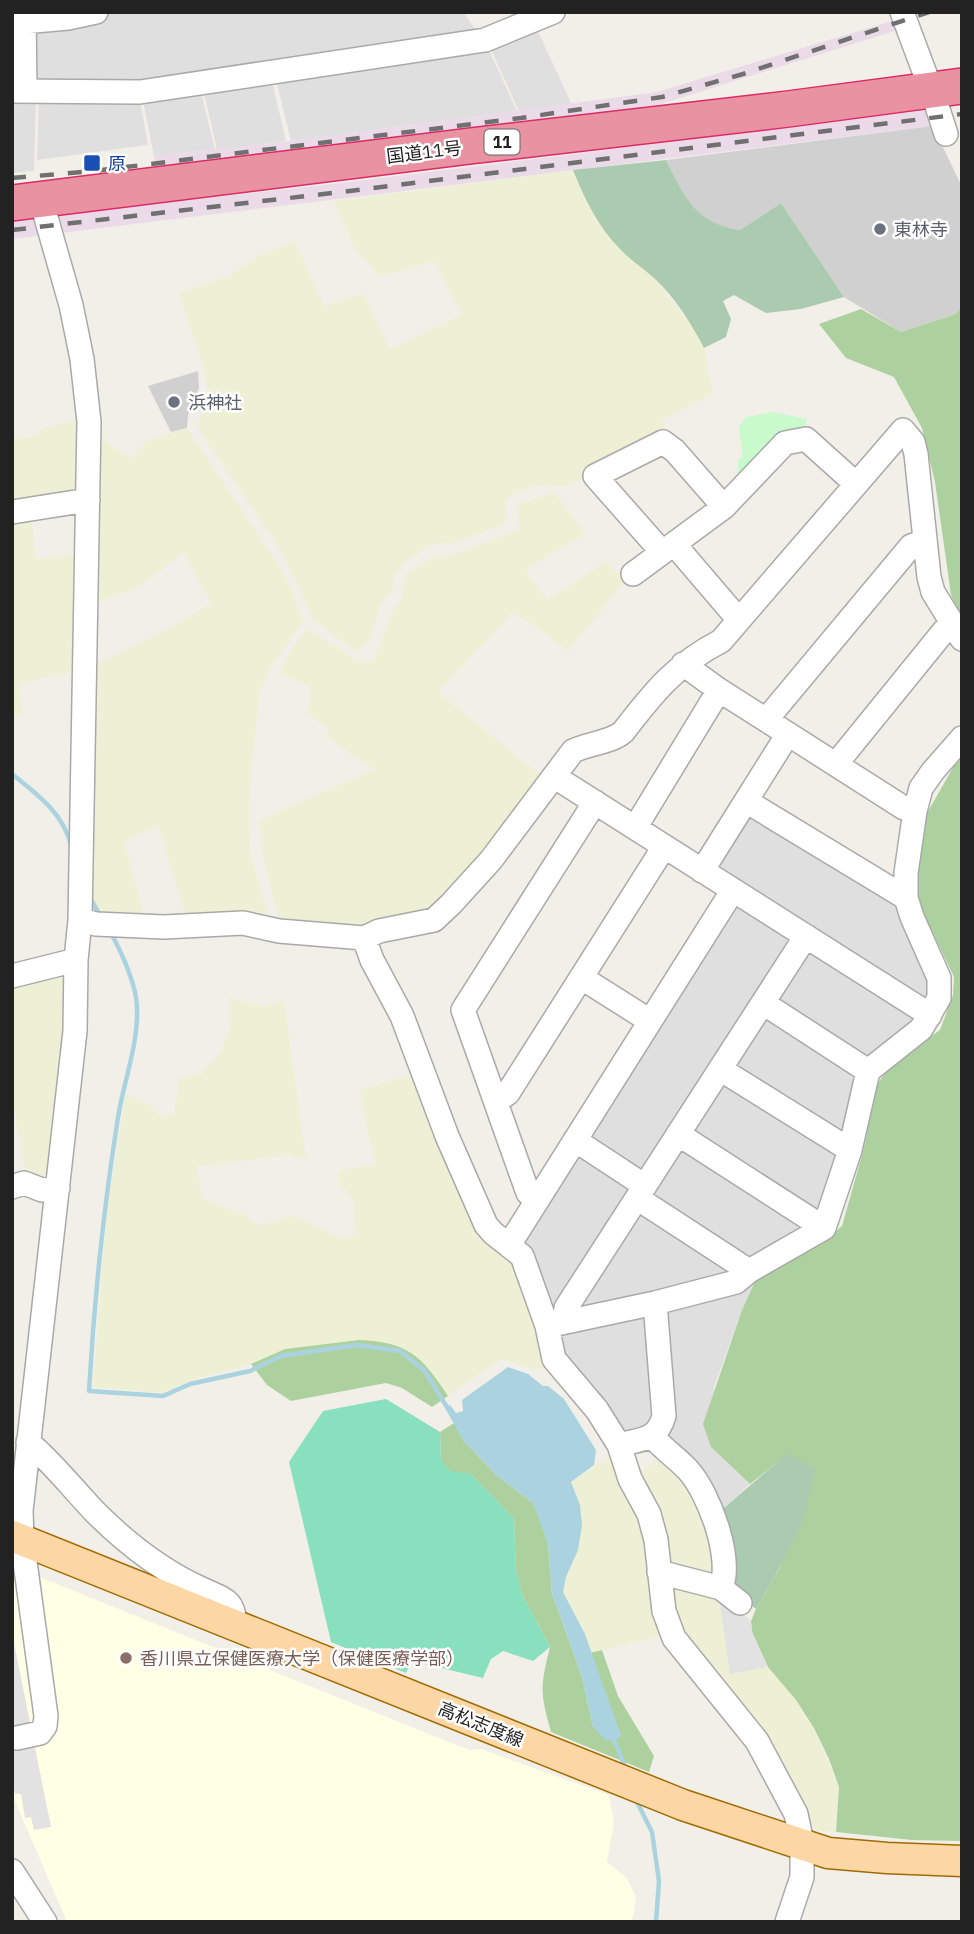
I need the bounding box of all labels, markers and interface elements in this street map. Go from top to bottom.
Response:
road number: 11 [484,130,520,154]
street label: 国道11号 [385,136,463,168]
place label: 原 [108,152,126,175]
marker: 原 [82,153,102,173]
place label: 東林寺 [894,218,948,241]
marker: 東林寺 [872,221,888,237]
place label: 浜神社 [188,391,242,414]
marker: 浜神社 [166,394,182,410]
place label: 香川県立保健医療大学（保健医療学部） [140,1647,464,1670]
marker: 香川県立保健医療大学（保健医療学部） [118,1650,134,1666]
street label: 高松志度線 [435,1696,527,1752]

